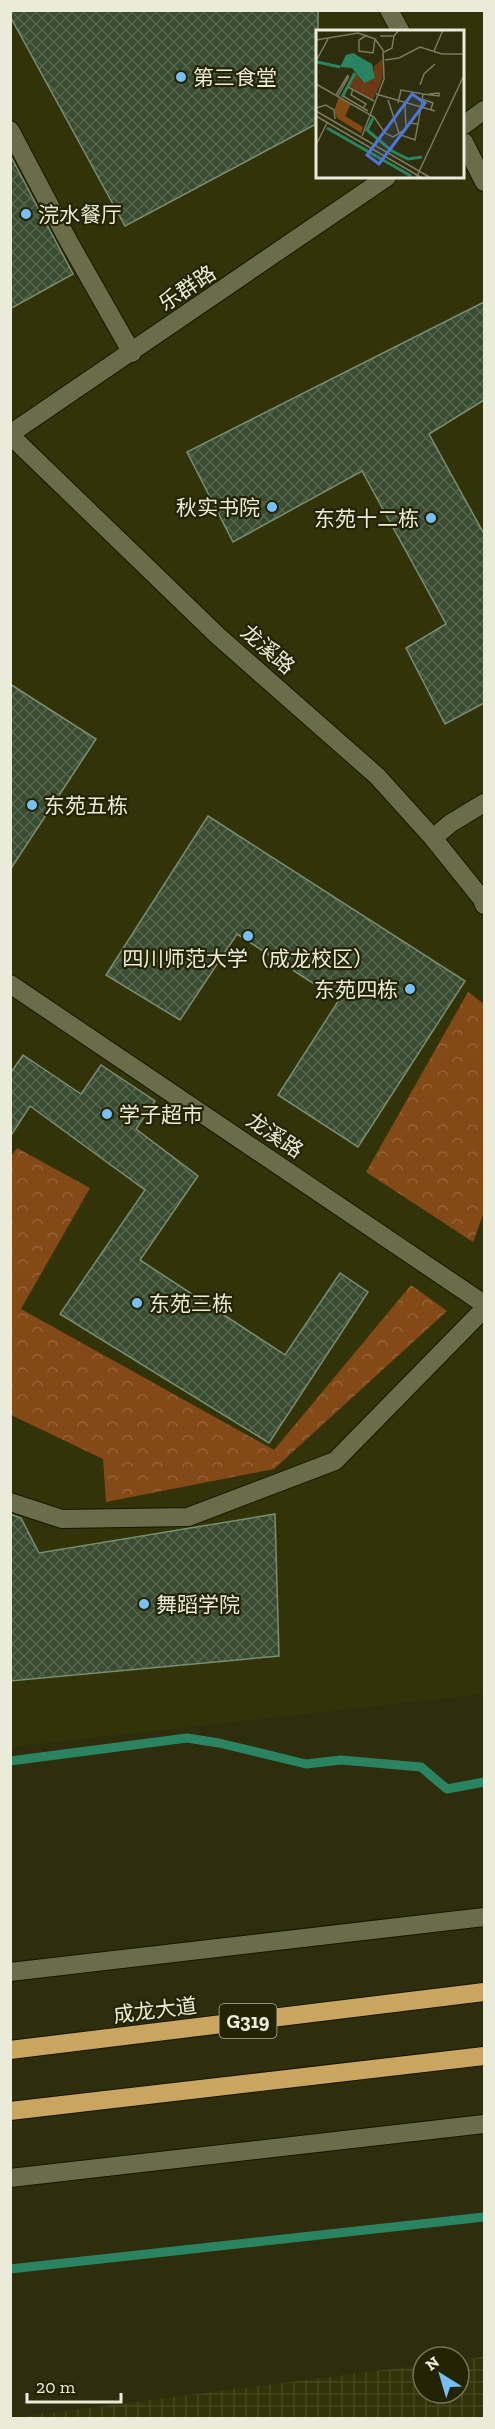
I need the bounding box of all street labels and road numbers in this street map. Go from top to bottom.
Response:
street label: 乐群路 [154,260,220,316]
street label: 龙溪路 [236,619,300,679]
street label: 龙溪路 [242,1107,308,1163]
street label: 成龙大道 [112,1992,198,2028]
road number: G319 [220,2004,276,2038]

